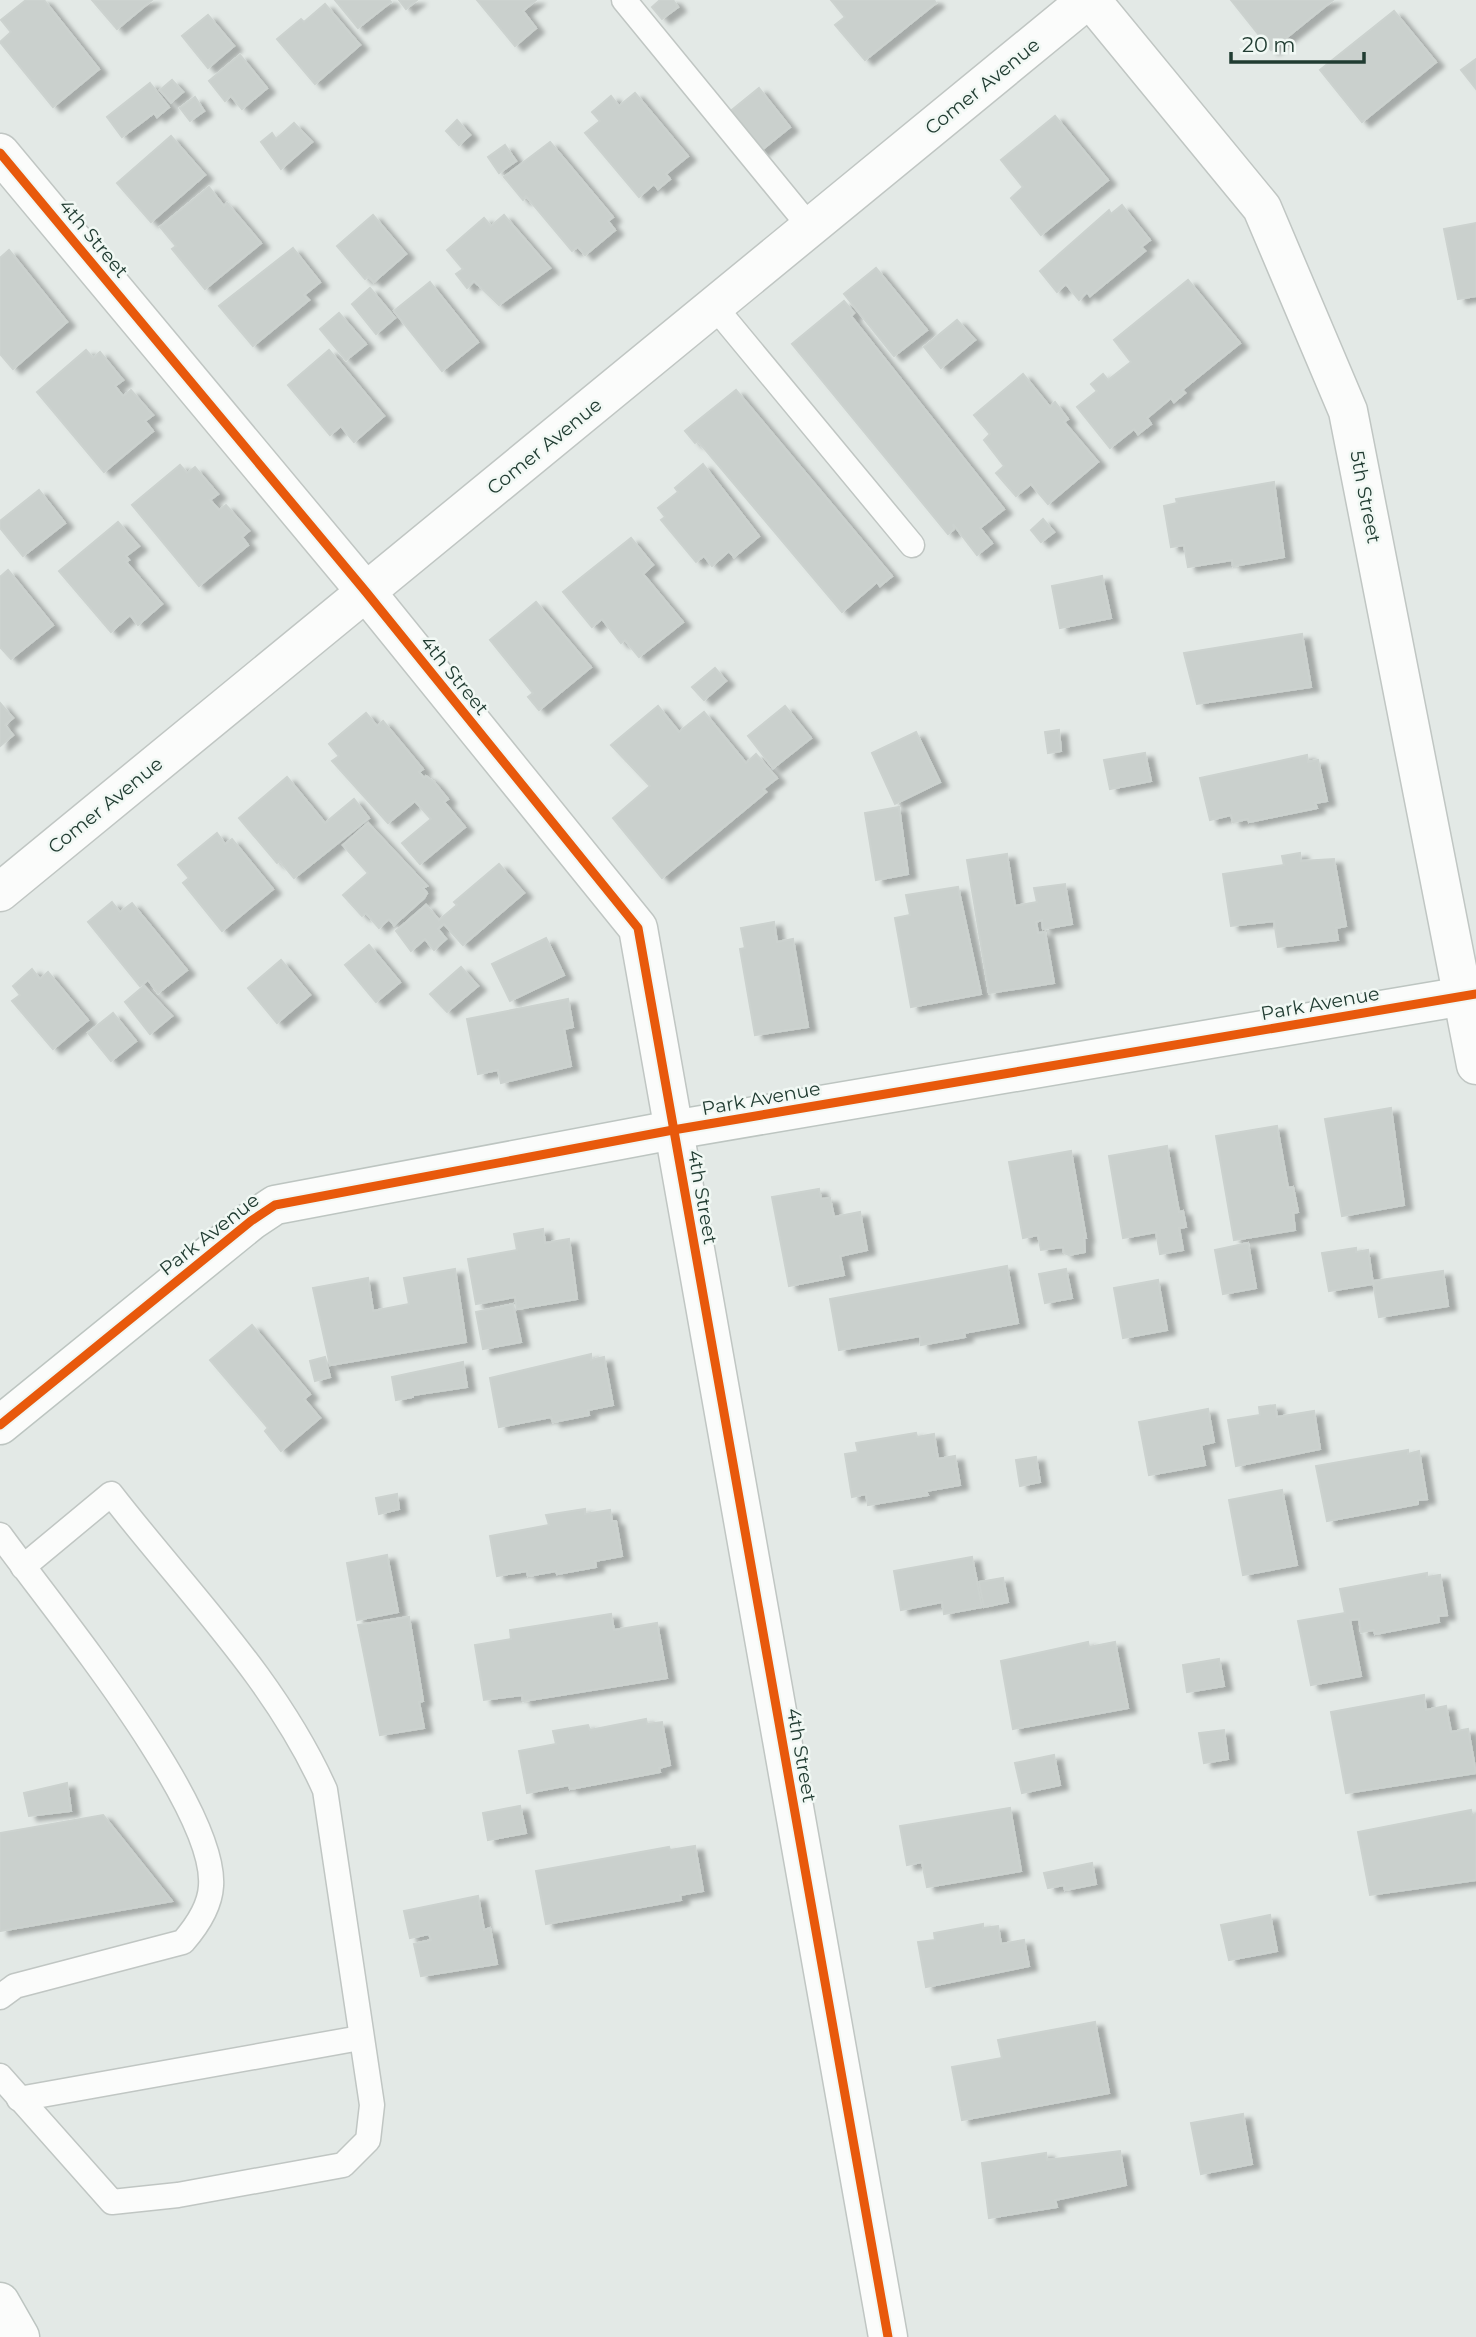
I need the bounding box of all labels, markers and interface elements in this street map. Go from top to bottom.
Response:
scale bar [1231,21,1364,65]
text: 20 m [1242,32,1296,57]
street label: Comer Avenue [920,33,1044,140]
street label: 4th Street [54,194,133,283]
street label: Comer Avenue [482,393,606,500]
street label: 5th Street [1345,449,1386,546]
street label: 4th Street [416,631,494,720]
street label: Comer Avenue [43,752,167,859]
street label: Park Avenue [1259,982,1381,1025]
street label: Park Avenue [700,1077,822,1120]
street label: 4th Street [683,1148,722,1246]
street label: Park Avenue [155,1188,264,1280]
street label: 4th Street [782,1706,821,1804]

